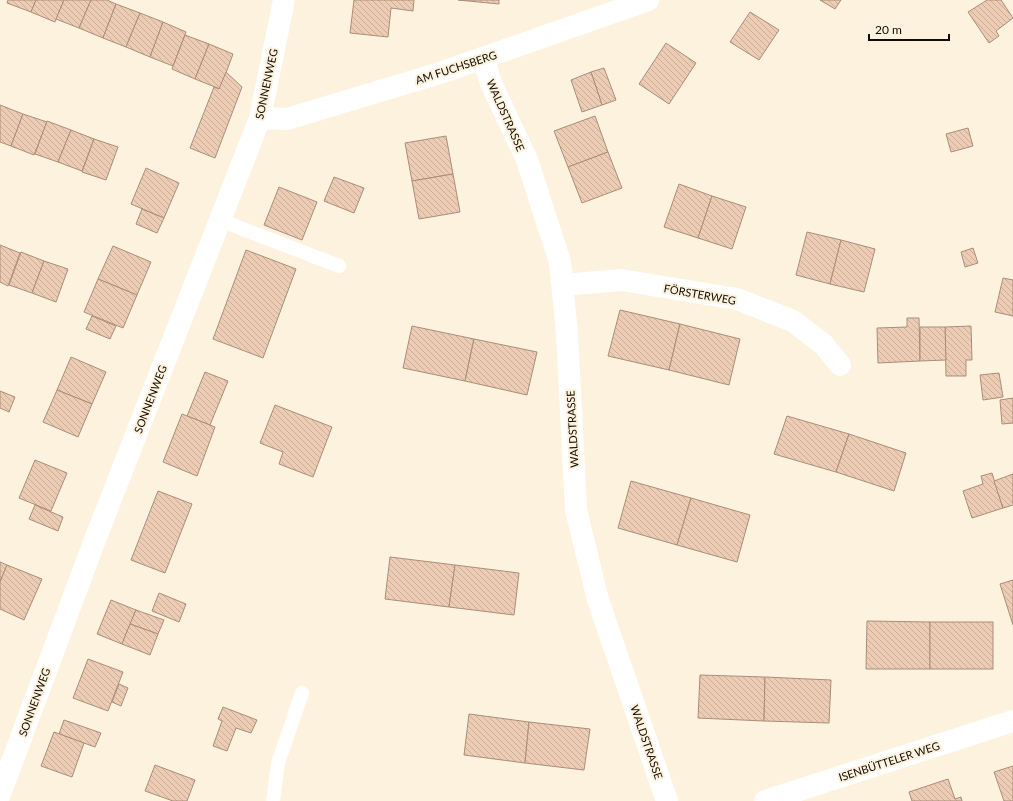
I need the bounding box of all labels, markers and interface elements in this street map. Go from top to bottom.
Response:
scale bar [869,16,949,42]
text: 20 m [875,22,902,37]
street label: SONNENWEG [252,47,280,121]
street label: AM FUCHSBERG [414,48,498,86]
street label: WALDSTRASSE [484,77,528,153]
street label: FÖRSTERWEG [663,281,737,307]
street label: SONNENWEG [131,363,169,435]
street label: WALDSTRASSE [563,390,581,468]
street label: SONNENWEG [16,666,52,738]
street label: WALDSTRASSE [628,703,666,781]
street label: ISENBÜTTELER WEG [837,739,941,783]

